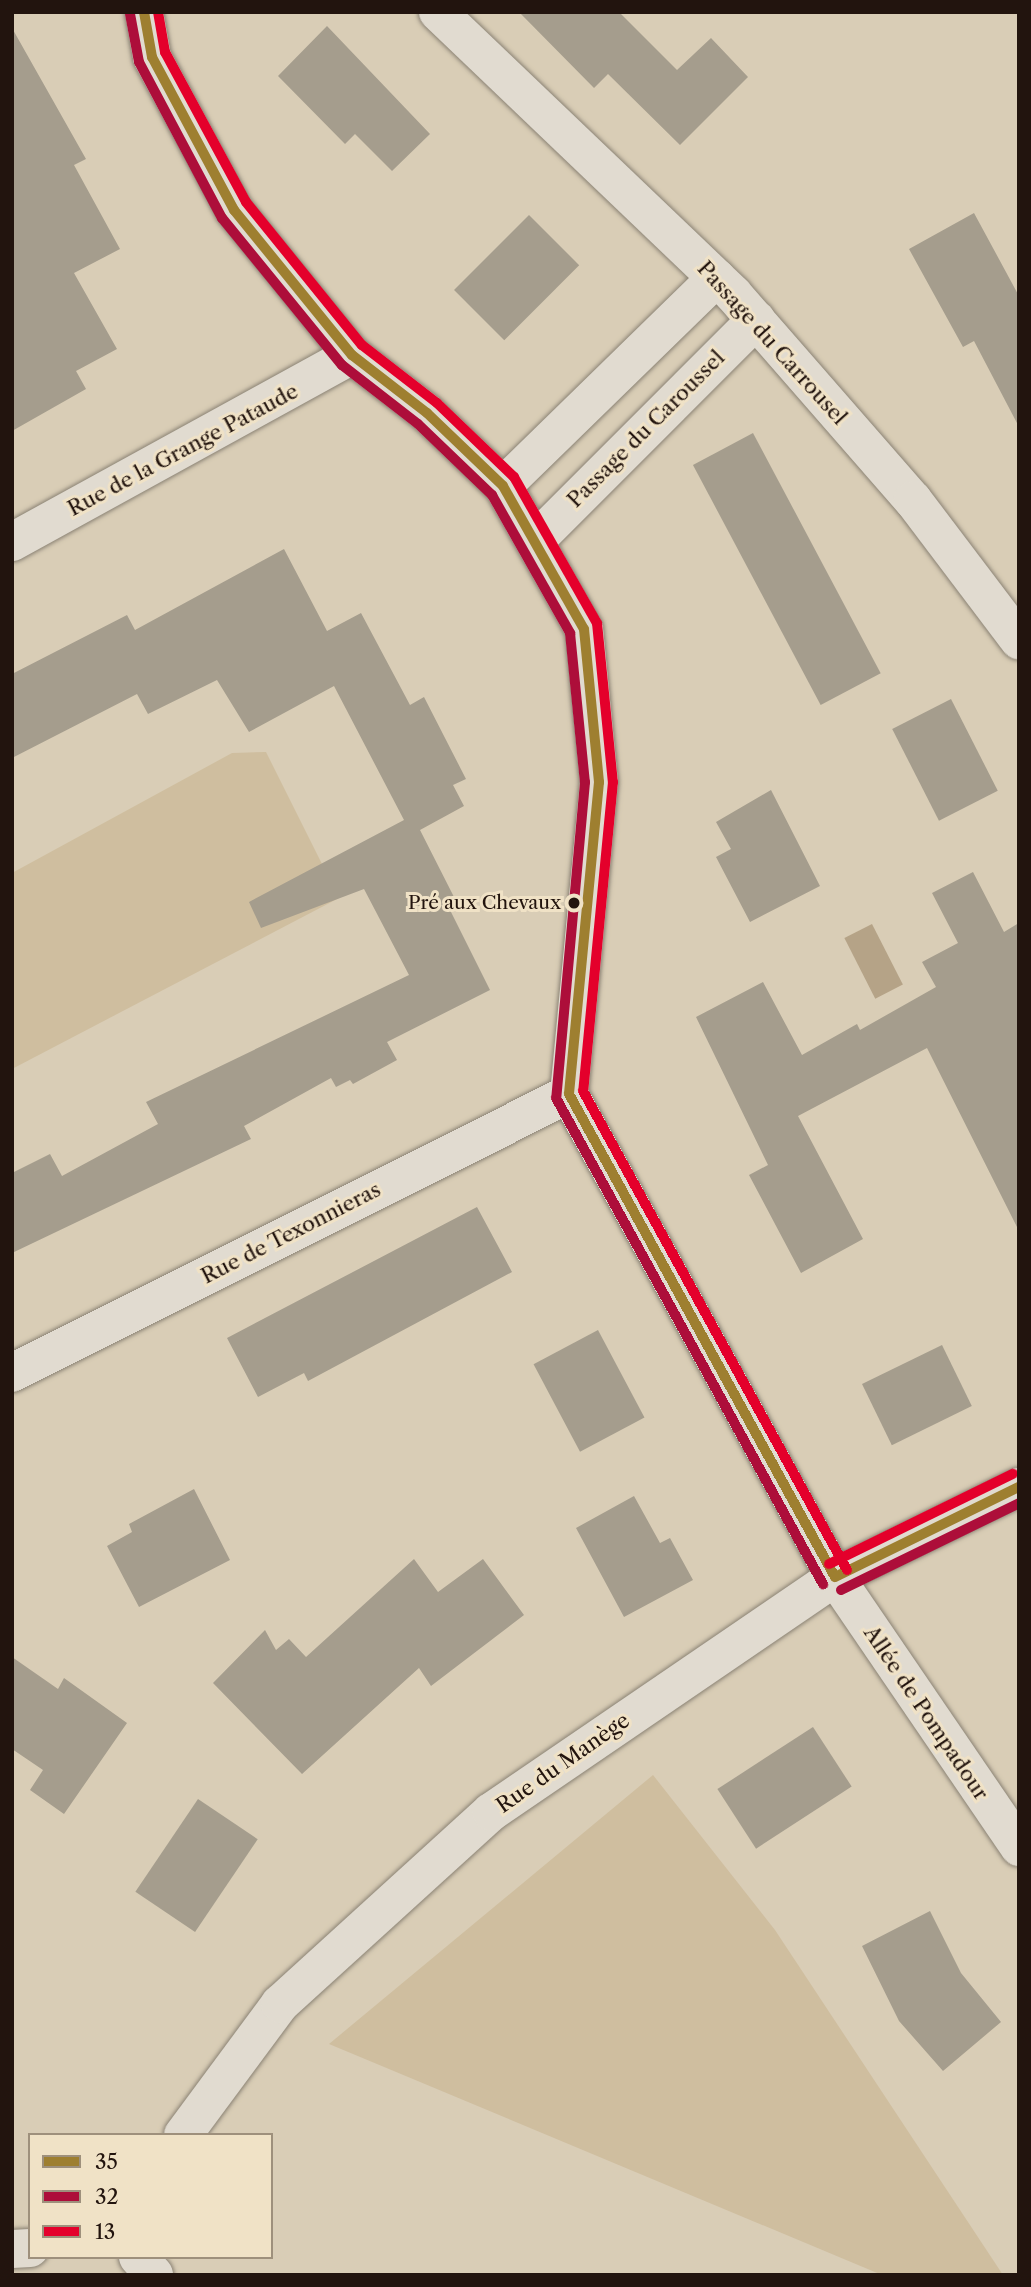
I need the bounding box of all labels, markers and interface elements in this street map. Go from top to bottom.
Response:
street label: Passage du Carrousel [692,256,852,430]
street label: Passage du Caroussel [562,345,730,513]
street label: Rue de la Grange Pataude [63,378,303,522]
place label: Pré aux Chevaux [408,892,561,914]
marker: Pré aux Chevaux [567,896,581,910]
street label: Rue de Texonnieras [197,1177,385,1289]
street label: Allée de Pompadour [858,1621,994,1805]
street label: Rue du Manège [492,1708,634,1818]
legend [28,2133,273,2259]
text: 35 [95,2149,118,2174]
text: 32 [95,2184,119,2209]
text: 13 [95,2219,115,2244]

